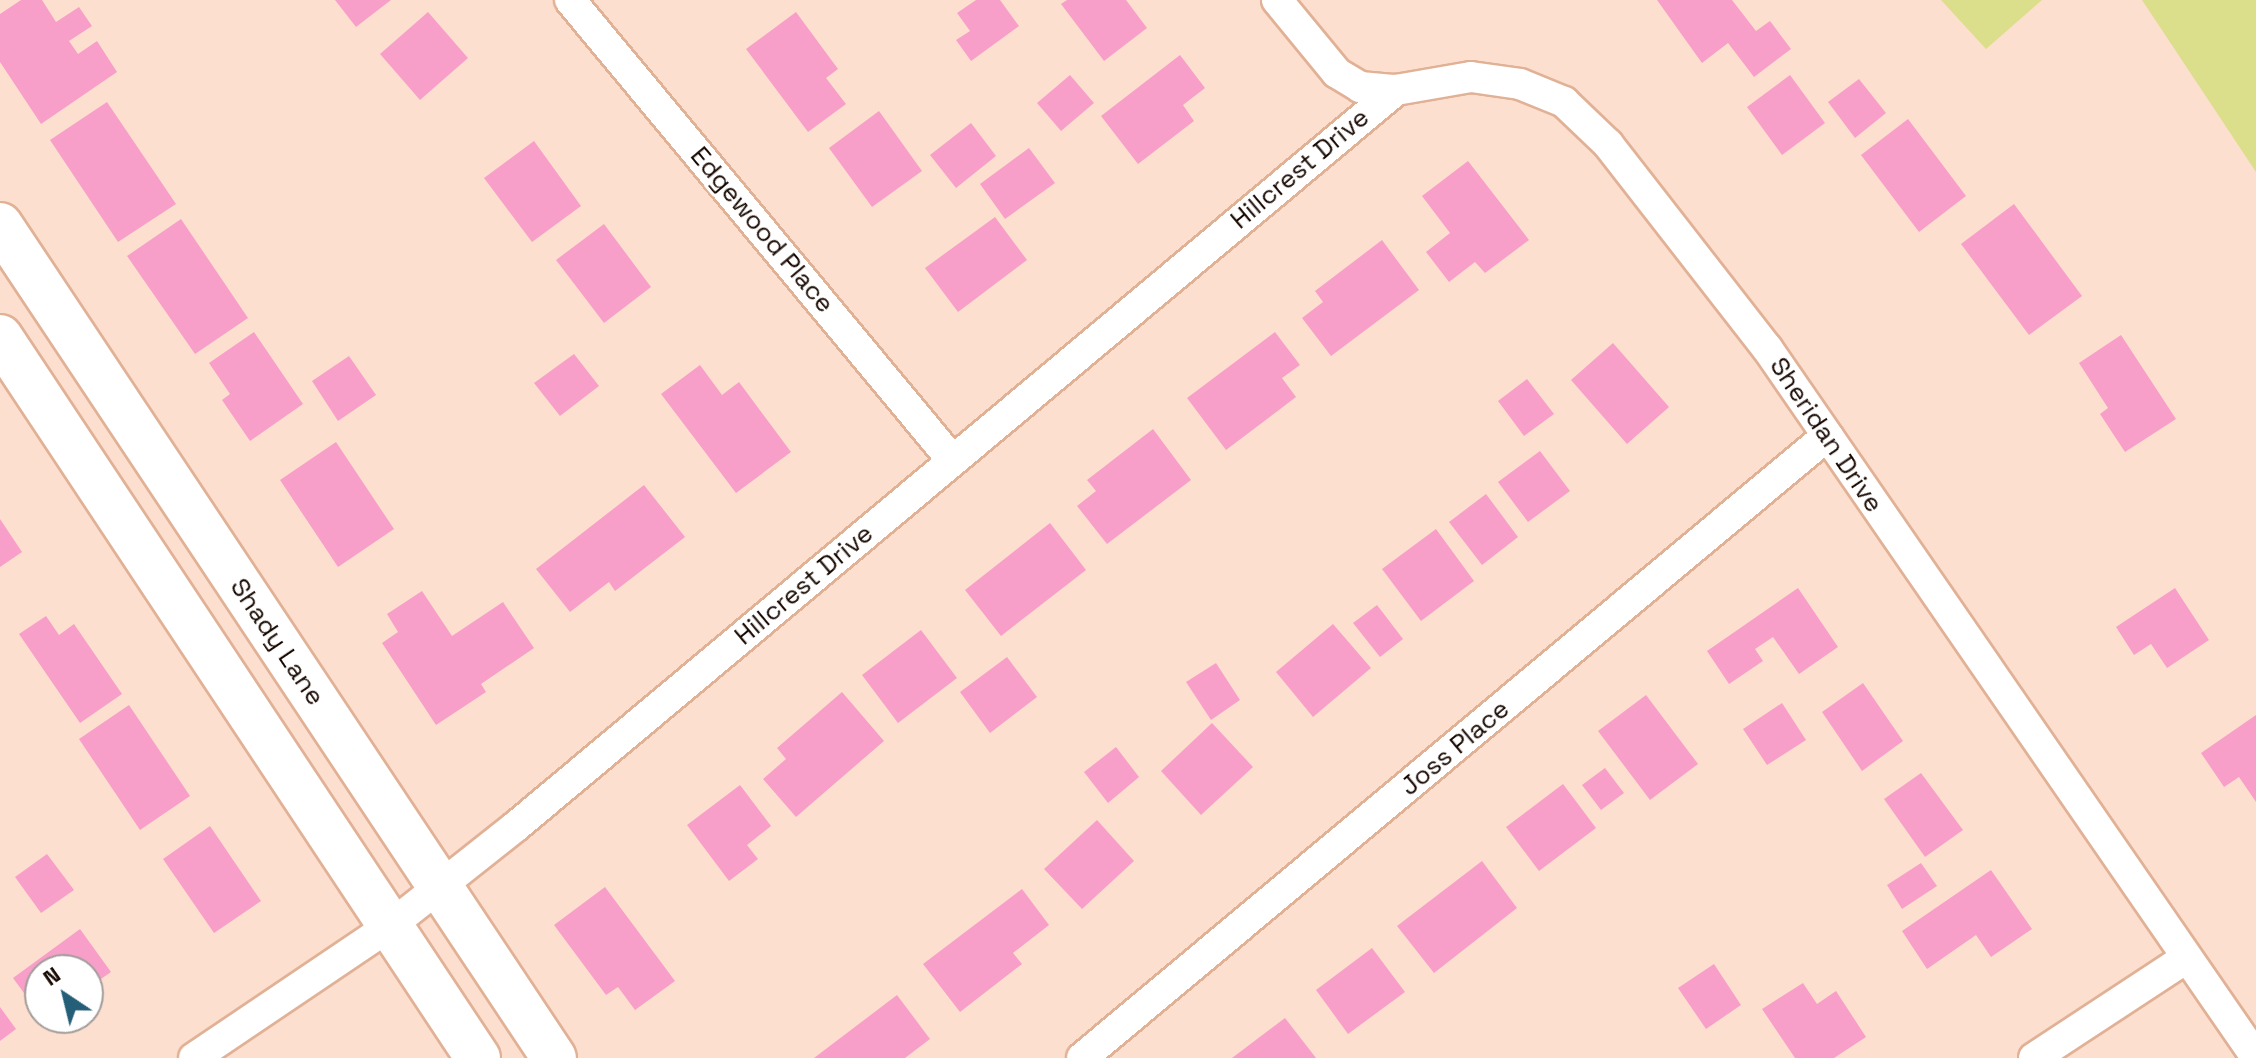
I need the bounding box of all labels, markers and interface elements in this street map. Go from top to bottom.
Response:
street label: Hillcrest Drive [1225,102,1375,236]
street label: Edgewood Place [684,141,840,319]
street label: Sheridan Drive [1763,352,1889,518]
street label: Hillcrest Drive [729,518,879,652]
street label: Shady Lane [223,573,331,711]
street label: Joss Place [1394,693,1516,803]
north arrow [24,954,104,1034]
text: N [37,960,65,992]

